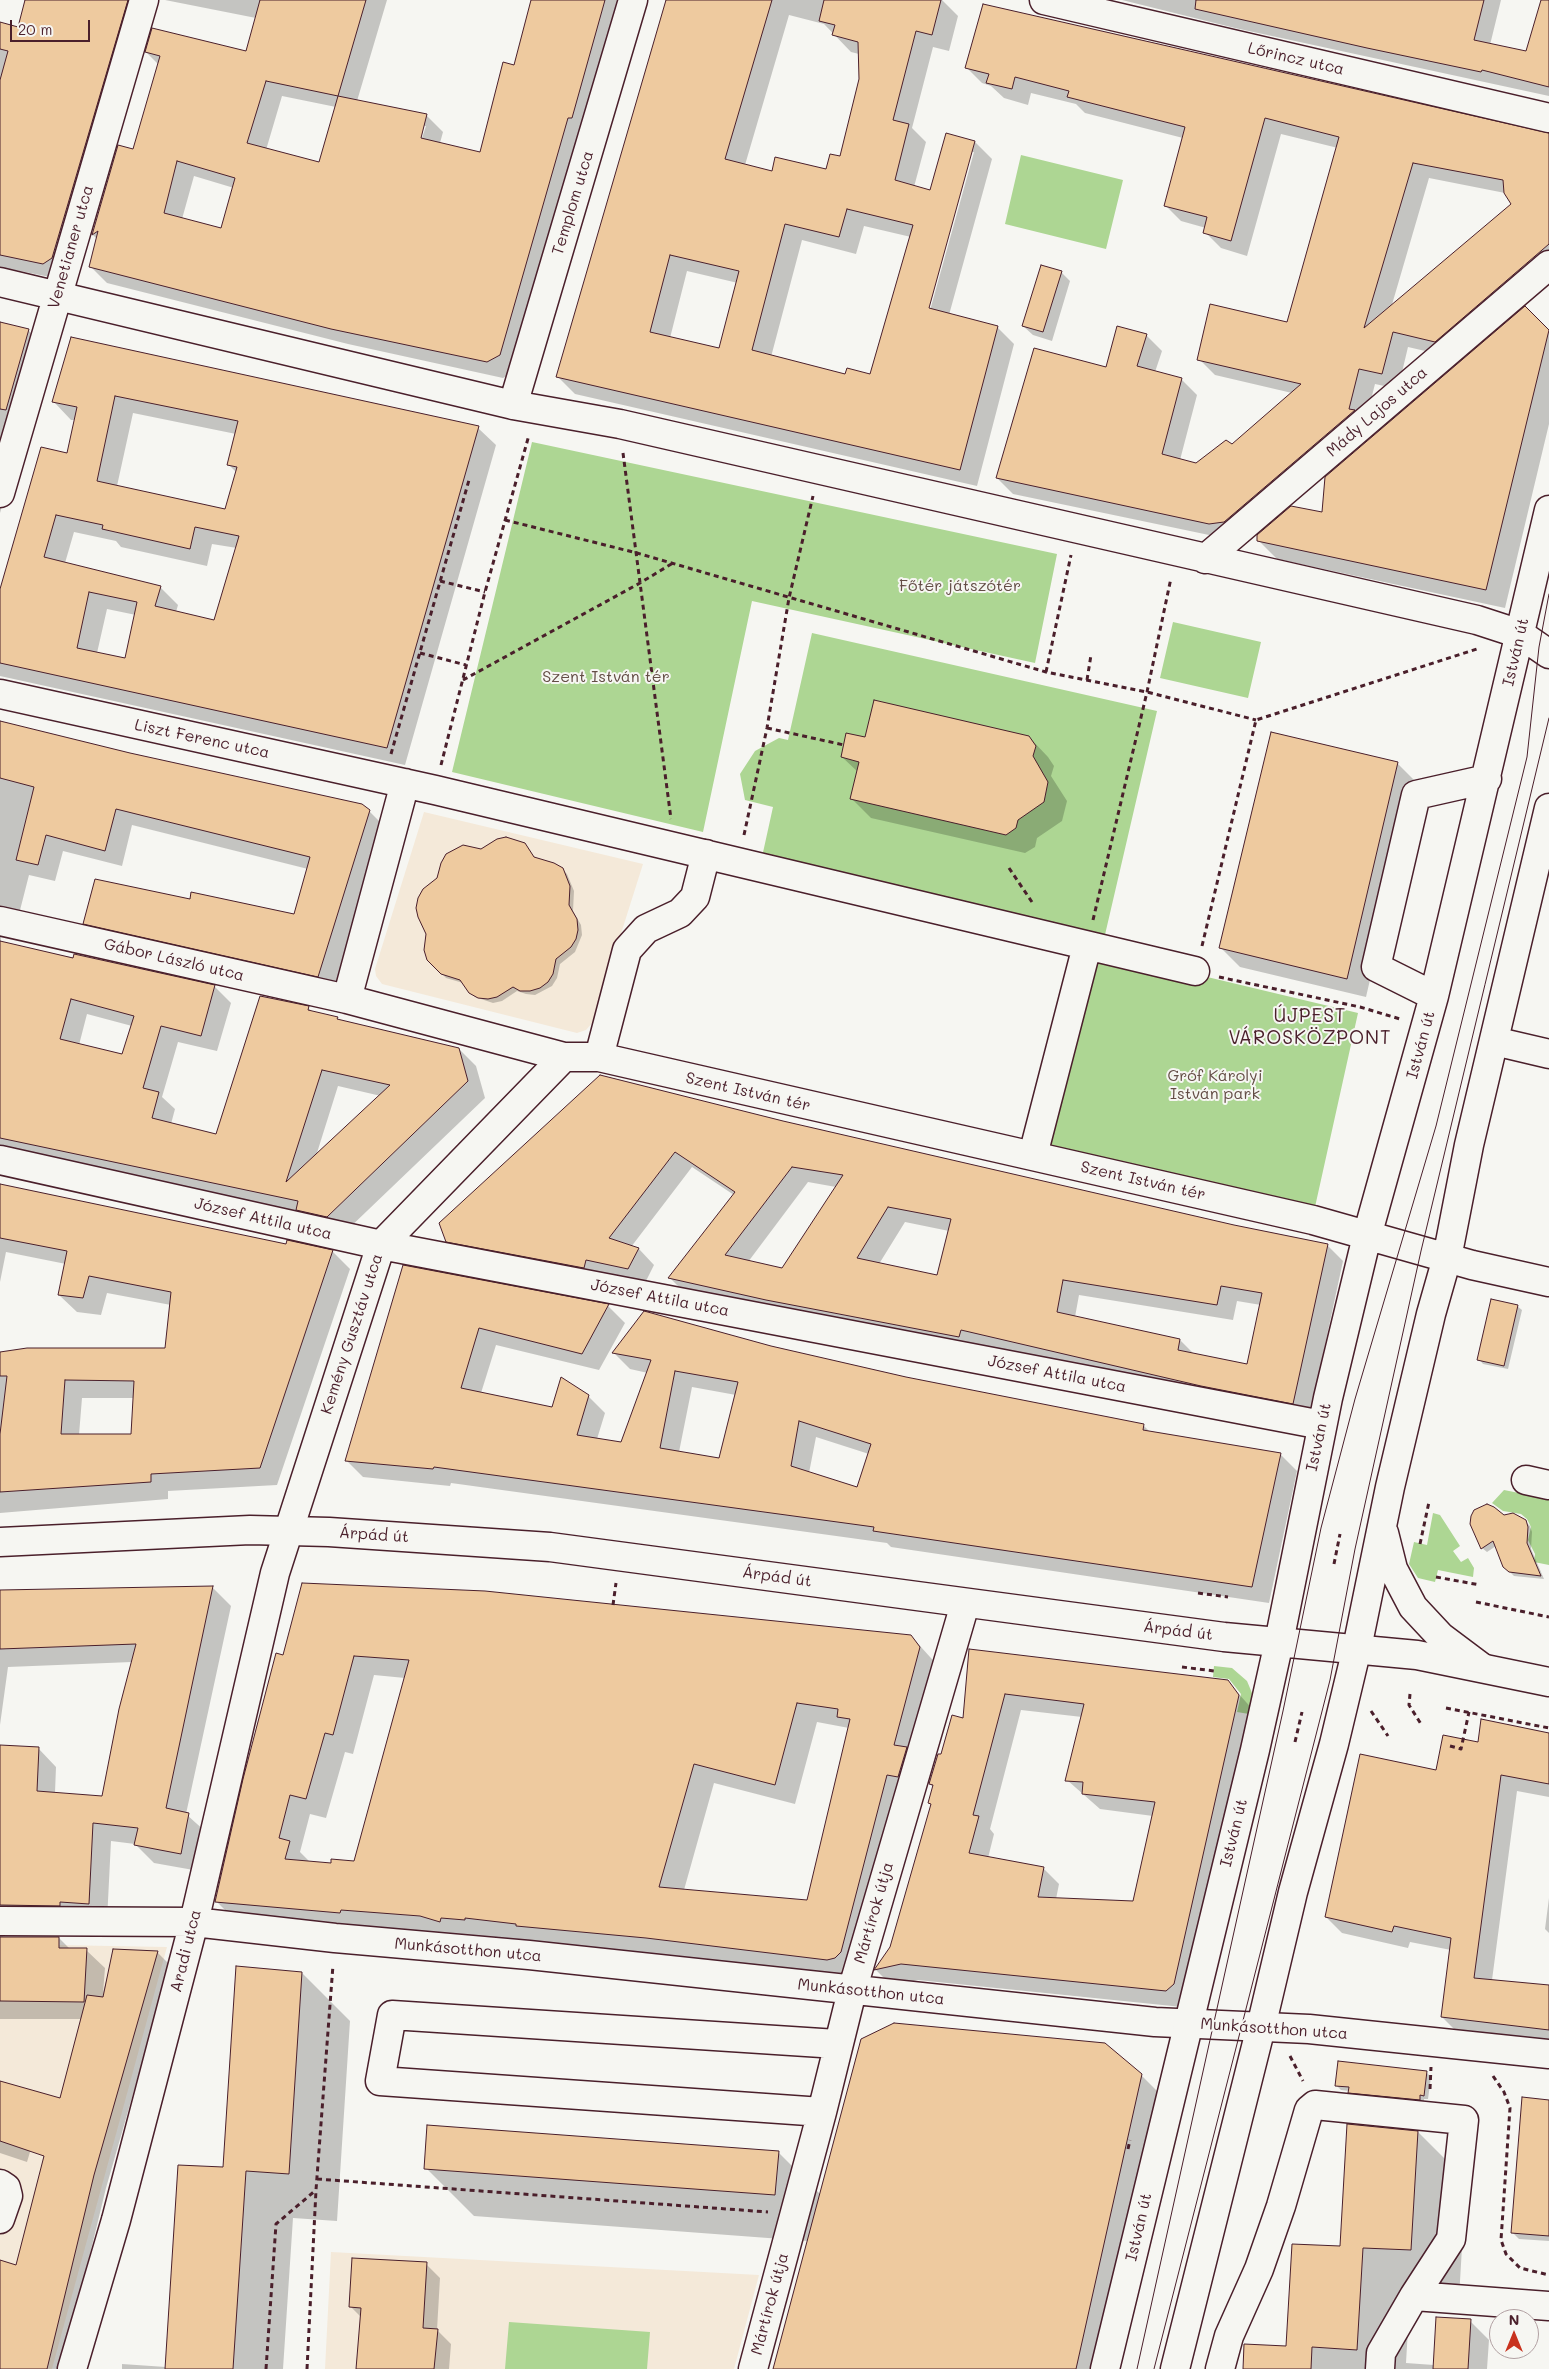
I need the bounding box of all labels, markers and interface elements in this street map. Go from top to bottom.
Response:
scale bar [12,10,92,42]
text: 20 m [18,19,52,39]
street label: Lőrincz utca [1246,39,1346,79]
street label: Templom utca [548,149,598,257]
street label: Venetianer utca [44,183,98,311]
street label: Mády Lajos utca [1323,363,1431,461]
park label: Főtér játszótér [899,576,1021,596]
street label: István út [1499,616,1533,688]
park label: Szent István tér [542,667,670,687]
street label: Liszt Ferenc utca [133,715,271,763]
street label: Gábor László utca [102,935,246,985]
district label: ÚJPEST VÁROSKÖZPONT [1227,1005,1393,1049]
street label: István út [1403,1009,1439,1081]
park label: Gróf Károlyi István park [1167,1066,1263,1104]
street label: Szent István tér [684,1068,812,1116]
street label: Szent István tér [1079,1157,1207,1205]
street label: József Attila utca [192,1194,334,1244]
street label: Kemény Gusztáv utca [317,1251,387,1417]
street label: József Attila utca [589,1275,731,1321]
street label: József Attila utca [986,1351,1128,1397]
street label: István út [1302,1401,1336,1473]
street label: Árpád út [338,1523,410,1547]
street label: Árpád út [741,1563,813,1591]
street label: Árpád út [1142,1617,1214,1645]
street label: István út [1216,1797,1252,1869]
street label: Mártírok útja [850,1860,898,1966]
street label: Aradi utca [166,1908,206,1994]
street label: Munkásotthon utca [394,1934,542,1966]
street label: Munkásotthon utca [796,1975,946,2009]
street label: Munkásotthon utca [1200,2014,1348,2044]
street label: István út [1122,2191,1156,2263]
street label: Mártírok útja [747,2251,793,2357]
north arrow [1489,2309,1539,2359]
text: N [1509,2310,1519,2329]

